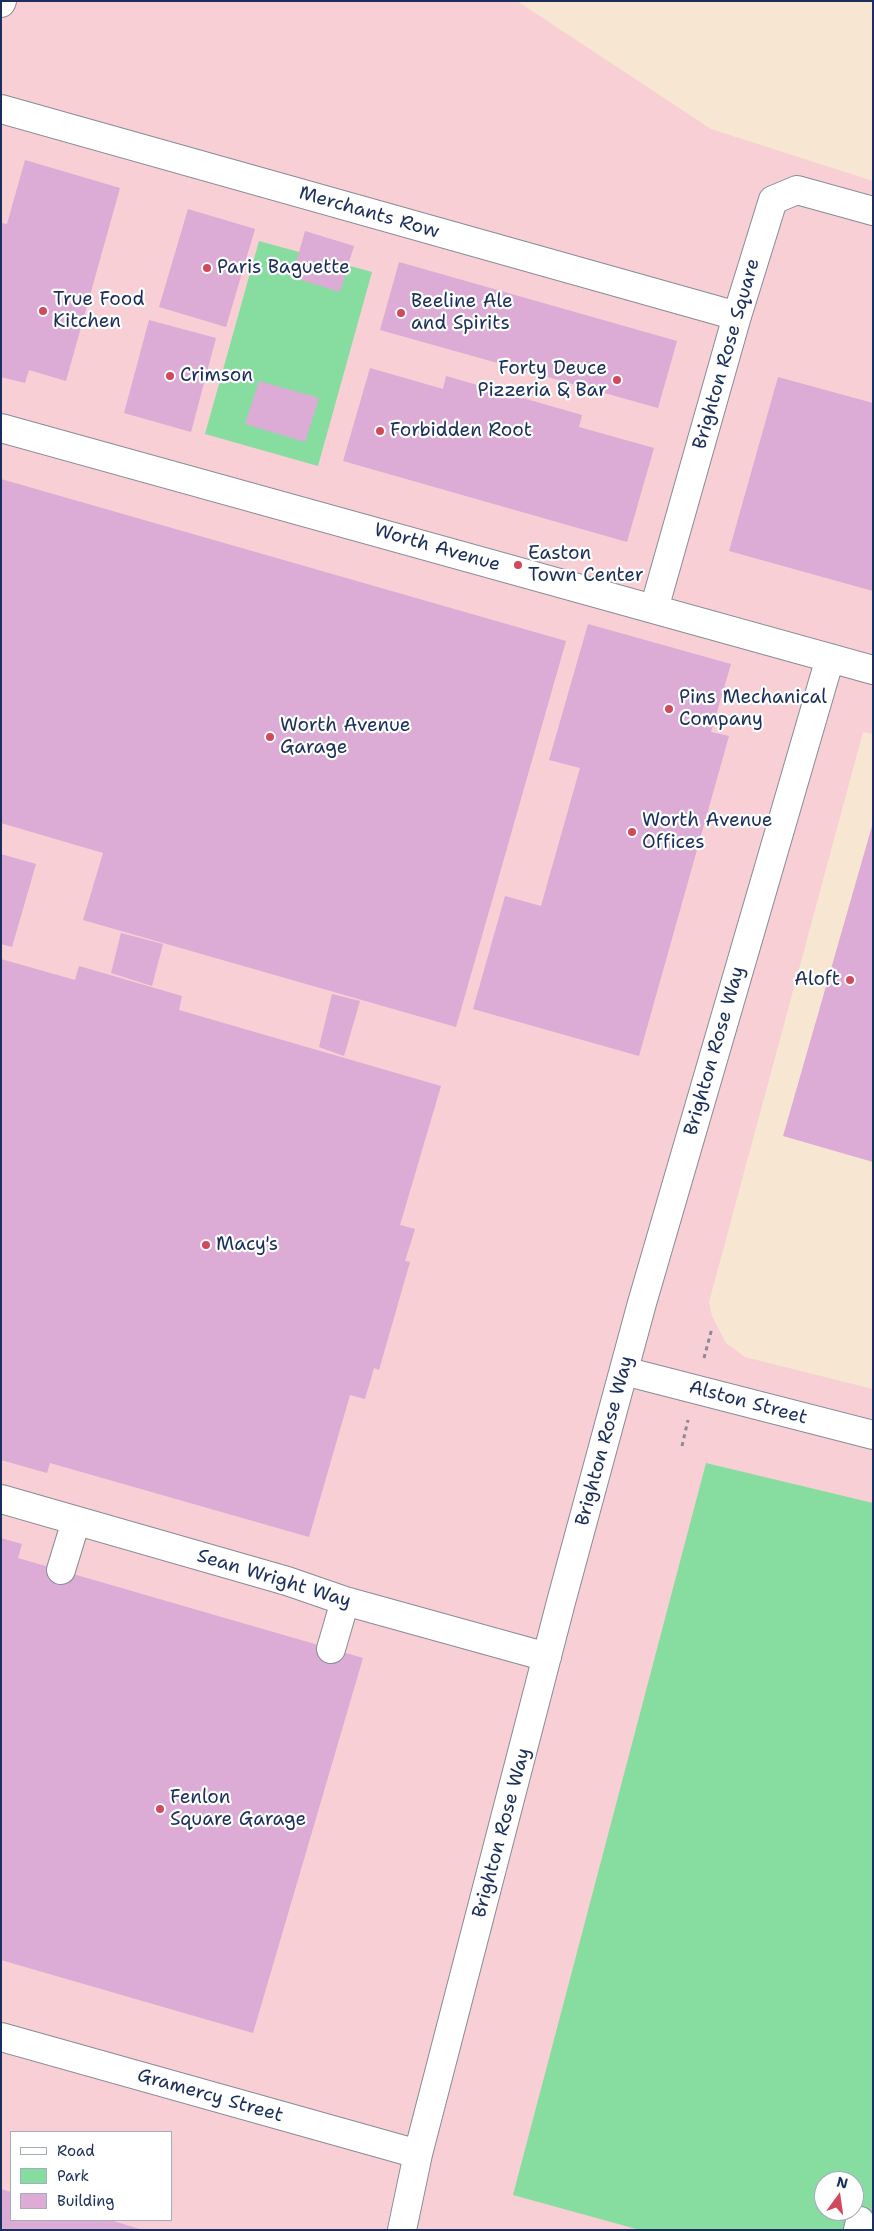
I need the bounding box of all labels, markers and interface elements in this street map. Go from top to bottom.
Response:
street label: Merchants Row [296,182,442,244]
street label: Brighton Rose Square [689,256,765,452]
place label: Paris Baguette [217,257,350,279]
marker: Paris Baguette [201,262,213,274]
place label: True Food Kitchen [53,289,144,333]
place label: Beeline Ale and Spirits [411,291,513,335]
marker: True Food Kitchen [37,305,49,317]
marker: Beeline Ale and Spirits [395,307,407,319]
place label: Forty Deuce Pizzeria & Bar [478,358,607,402]
place label: Crimson [180,365,253,387]
marker: Crimson [164,370,176,382]
marker: Forty Deuce Pizzeria & Bar [611,374,623,386]
place label: Forbidden Root [390,420,532,442]
marker: Forbidden Root [374,425,386,437]
street label: Worth Avenue [371,519,503,577]
place label: Easton Town Center [528,543,644,587]
marker: Easton Town Center [512,559,524,571]
place label: Pins Mechanical Company [679,687,827,731]
marker: Pins Mechanical Company [663,703,675,715]
place label: Worth Avenue Garage [280,715,411,759]
marker: Worth Avenue Garage [264,731,276,743]
place label: Worth Avenue Offices [642,810,773,854]
marker: Worth Avenue Offices [626,826,638,838]
street label: Brighton Rose Way [680,964,750,1138]
place label: Aloft [794,969,840,991]
marker: Aloft [844,974,856,986]
place label: Macy's [216,1234,278,1256]
marker: Macy's [200,1239,212,1251]
street label: Brighton Rose Way [571,1353,639,1529]
street label: Alston Street [686,1376,810,1430]
street label: Sean Wright Way [194,1545,354,1613]
street label: Brighton Rose Way [468,1745,536,1921]
place label: Fenlon Square Garage [170,1787,306,1831]
marker: Fenlon Square Garage [154,1803,166,1815]
street label: Gramercy Street [134,2064,286,2128]
legend [10,2131,172,2221]
text: Road [57,2141,95,2161]
text: Park [57,2166,89,2186]
north arrow [814,2171,864,2221]
text: N [835,2172,850,2192]
text: Building [57,2191,114,2211]

